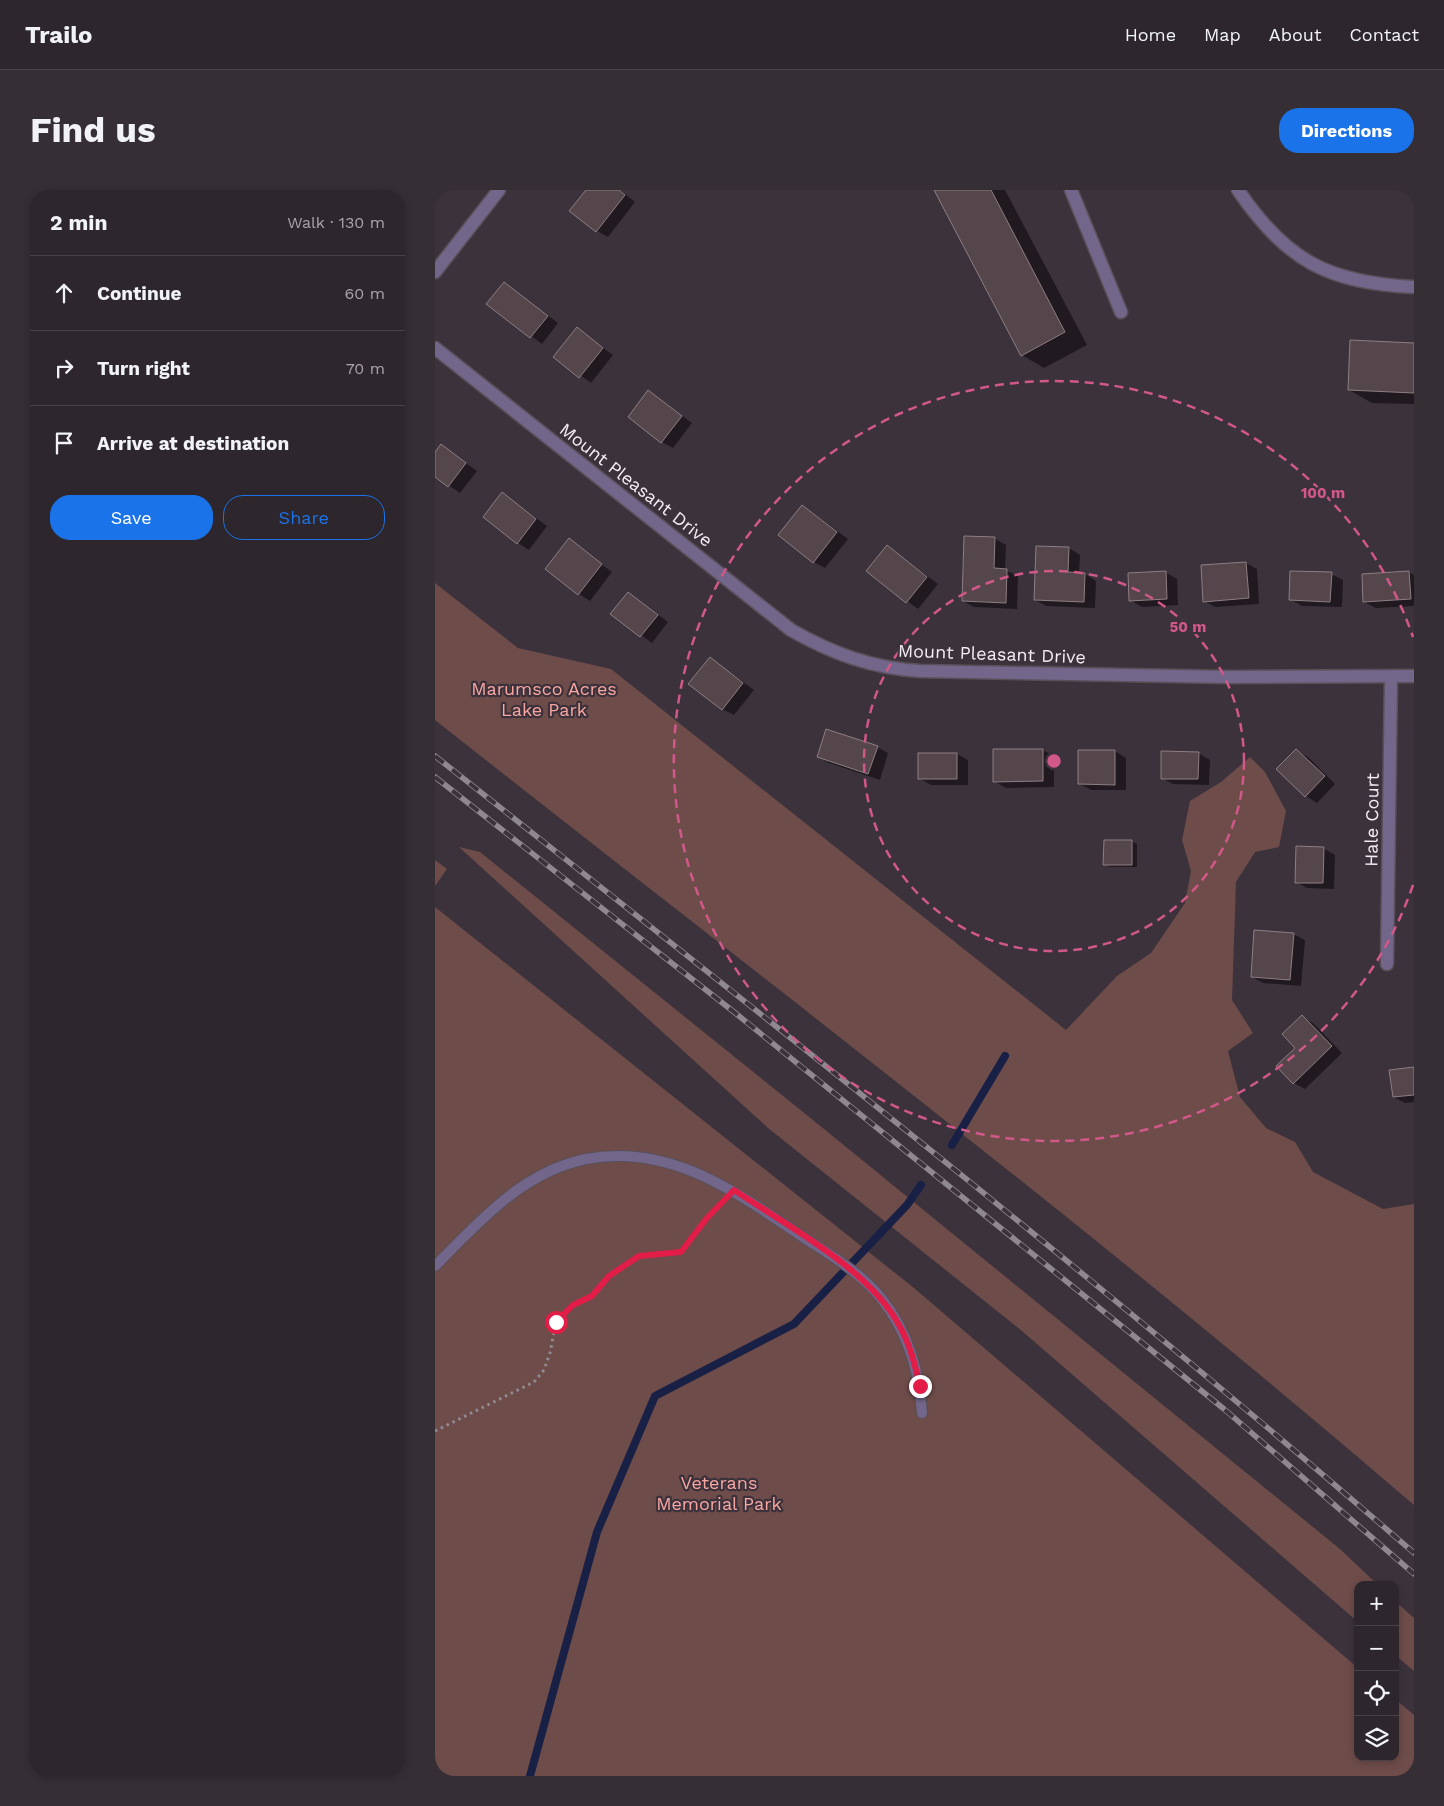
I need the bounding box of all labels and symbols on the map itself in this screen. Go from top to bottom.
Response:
street label: Mount Pleasant Drive [556,418,717,551]
text: 100 m [1301,484,1345,502]
text: 50 m [1170,618,1206,636]
street label: Mount Pleasant Drive [898,640,1086,667]
park label: Marumsco Acres Lake Park [471,678,617,720]
centre of rings [1045,752,1063,770]
street label: Hale Court [1360,772,1383,867]
route start [545,1311,568,1334]
route end [909,1375,932,1398]
park label: Veterans Memorial Park [656,1472,782,1514]

